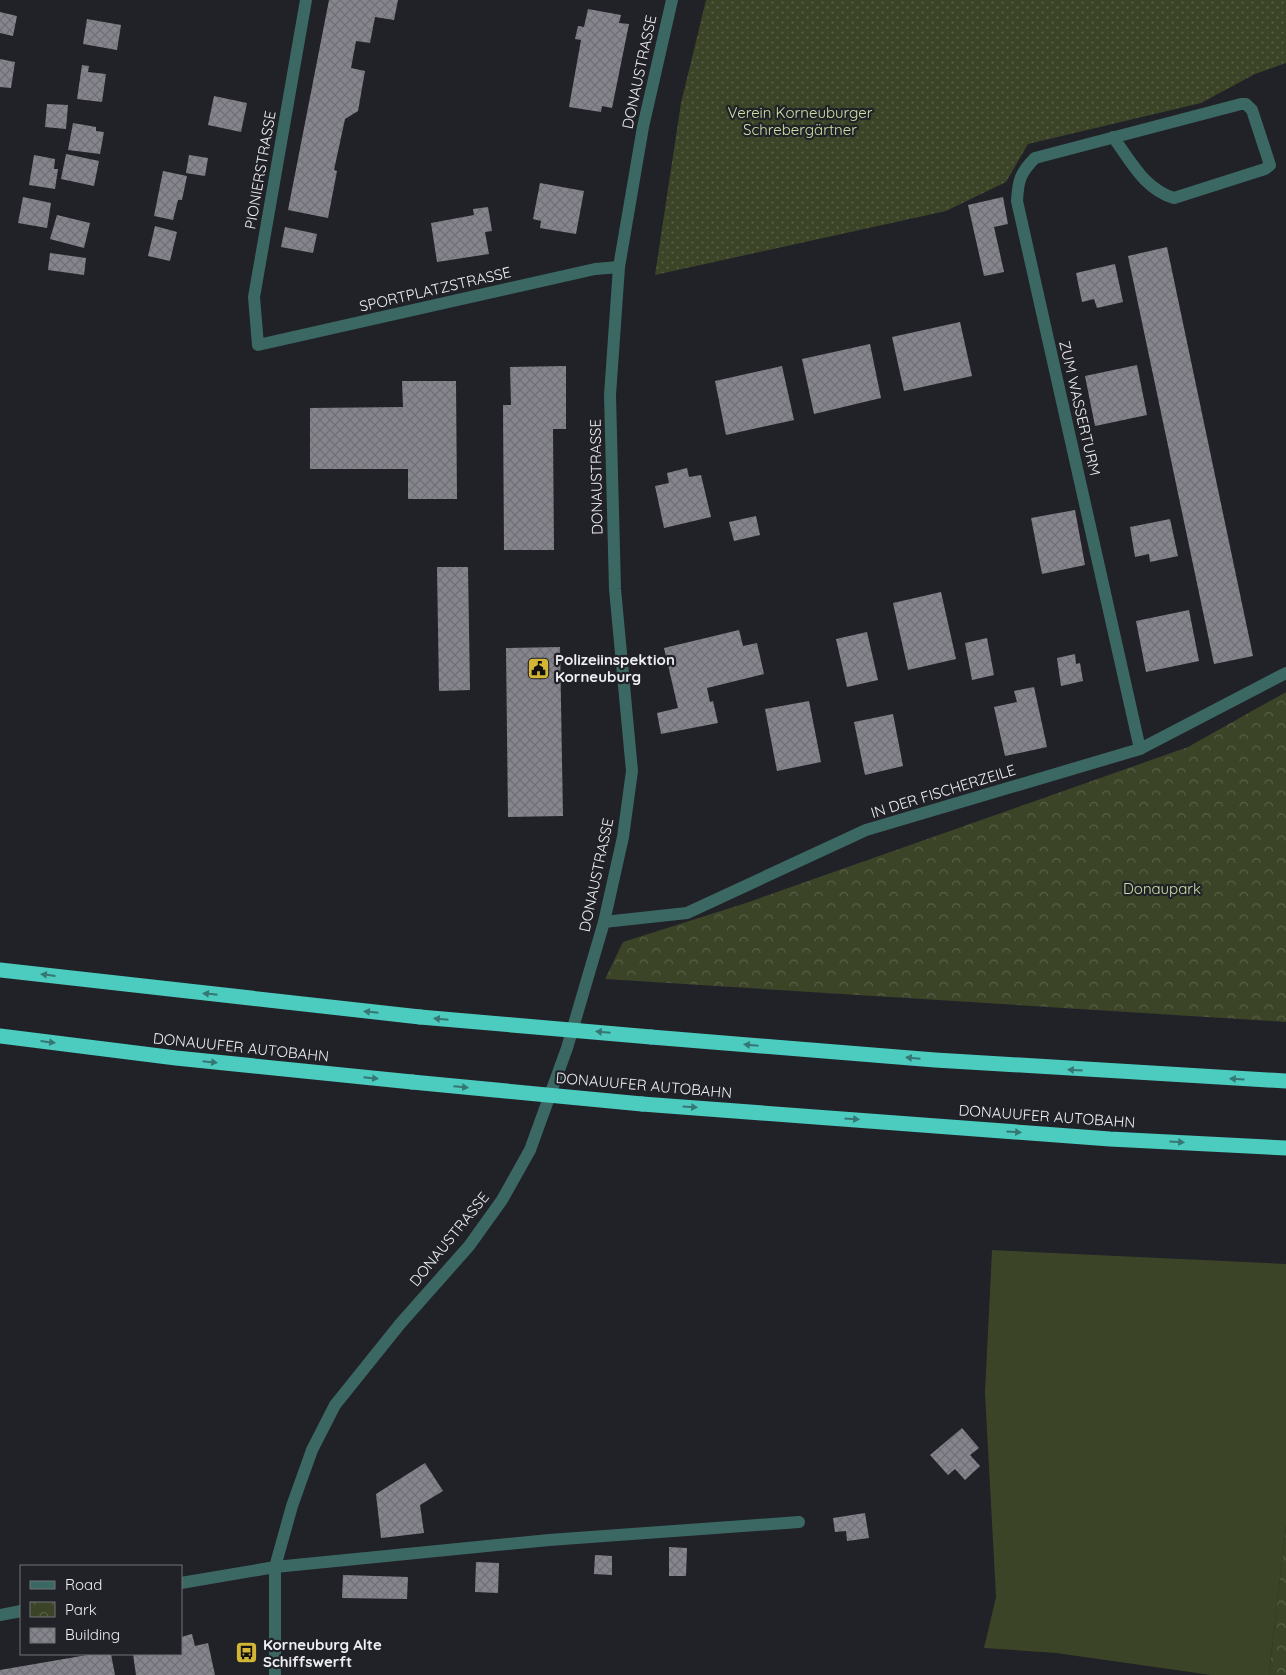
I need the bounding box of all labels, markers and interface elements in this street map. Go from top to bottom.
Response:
street label: DONAUSTRASSE [618,13,660,131]
park label: Verein Korneuburger Schrebergärtner [728,103,873,139]
street label: PIONIERSTRASSE [240,109,280,231]
street label: SPORTPLATZSTRASSE [357,262,513,316]
street label: ZUM WASSERTURM [1055,339,1105,477]
street label: DONAUSTRASSE [585,419,607,535]
place label: Polizeiinspektion Korneuburg [555,650,675,686]
public building icon: Polizeiinspektion Korneuburg [527,656,551,680]
street label: IN DER FISCHERZEILE [868,760,1018,822]
street label: DONAUSTRASSE [575,816,617,934]
park label: Donaupark [1123,879,1201,898]
one-way arrow [40,971,56,979]
one-way arrow [201,990,217,998]
one-way arrow [363,1008,379,1016]
one-way arrow [433,1014,449,1022]
street label: DONAUUFER AUTOBAHN [152,1028,330,1066]
one-way arrow [595,1028,611,1036]
one-way arrow [41,1038,57,1046]
one-way arrow [743,1040,759,1048]
one-way arrow [905,1054,921,1062]
one-way arrow [202,1058,218,1066]
one-way arrow [1067,1065,1083,1073]
street label: DONAUUFER AUTOBAHN [555,1068,733,1102]
one-way arrow [364,1074,380,1082]
one-way arrow [1229,1074,1245,1082]
one-way arrow [453,1083,469,1091]
street label: DONAUUFER AUTOBAHN [958,1100,1136,1132]
one-way arrow [683,1104,699,1112]
one-way arrow [845,1116,861,1124]
one-way arrow [1007,1128,1023,1136]
one-way arrow [1169,1139,1185,1147]
street label: DONAUSTRASSE [405,1188,493,1290]
legend [20,1565,182,1655]
text: Road [65,1575,102,1594]
text: Park [65,1600,97,1619]
text: Building [65,1625,120,1644]
place label: Korneuburg Alte Schiffswerft [263,1635,382,1671]
bus stop icon: Korneuburg Alte Schiffswerft [235,1641,259,1665]

